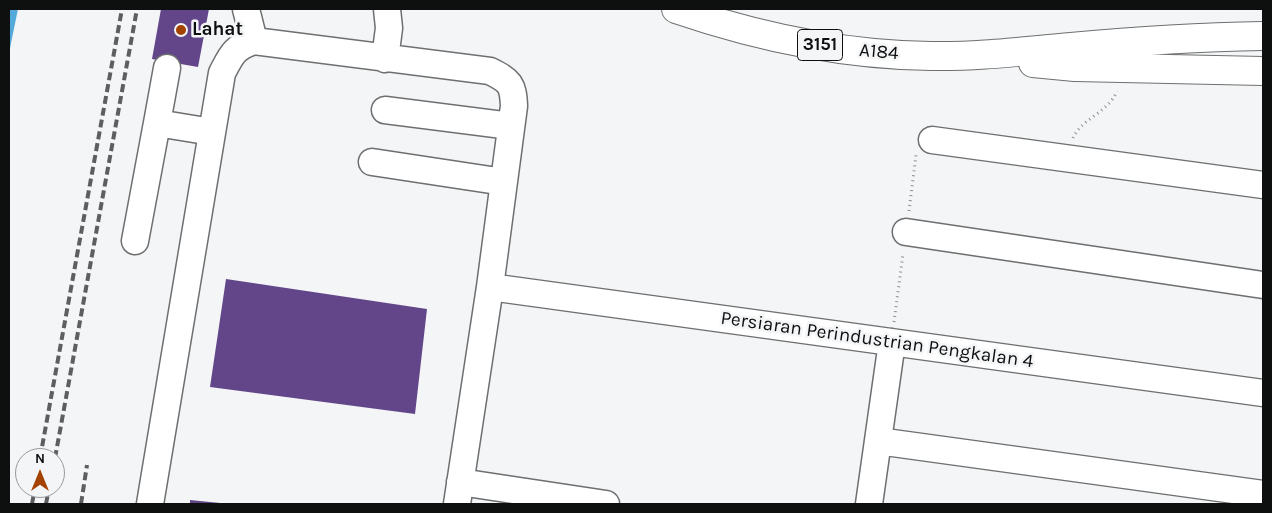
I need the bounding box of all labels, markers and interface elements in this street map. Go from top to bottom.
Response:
place label: Lahat [192,19,243,41]
marker: Lahat [174,23,188,37]
road number: 3151 [798,30,842,60]
street label: A184 [858,39,900,65]
street label: Persiaran Perindustrian Pengkalan 4 [719,307,1035,373]
north arrow [15,448,65,498]
text: N [35,450,45,467]

